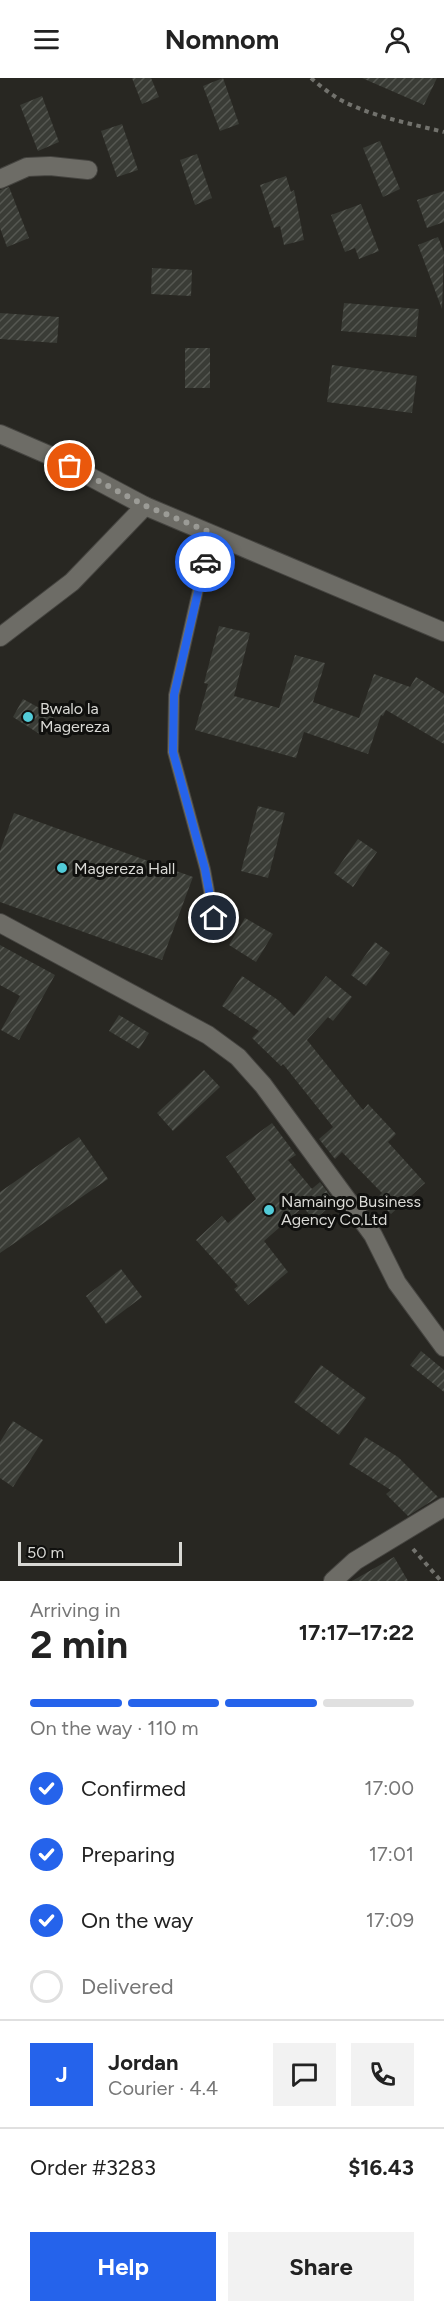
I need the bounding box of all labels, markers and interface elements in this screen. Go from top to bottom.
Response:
icon: menu [30,23,63,56]
text: Nomnom [165,23,279,56]
icon: person [381,23,414,56]
pin [44,440,95,491]
icon: bag [53,449,86,482]
courier [175,532,235,592]
icon: car [189,546,222,579]
place label: Bwalo la Magereza [40,699,110,736]
marker: Bwalo la Magereza [21,710,35,724]
place label: Magereza Hall [74,859,175,878]
marker: Magereza Hall [55,861,69,875]
pin [188,892,239,943]
icon: home [197,901,230,934]
place label: Namaingo Business Agency Co.Ltd [281,1192,421,1229]
marker: Namaingo Business Agency Co.Ltd [262,1203,276,1217]
scale bar [18,1539,182,1566]
text: 50 m [27,1543,64,1562]
text: Arriving in [30,1598,120,1622]
text: 17:17–17:22 [299,1619,414,1646]
text: 2 min [30,1621,128,1668]
text: On the way · 110 m [30,1716,198,1740]
icon: check [30,1772,63,1805]
text: Confirmed [81,1775,186,1802]
text: 17:00 [364,1776,414,1800]
icon: check [30,1838,63,1871]
text: Preparing [81,1841,175,1868]
text: 17:01 [369,1842,414,1866]
icon: check [30,1904,63,1937]
text: On the way [81,1907,193,1934]
text: 17:09 [366,1908,414,1932]
text: Delivered [81,1973,174,2000]
button: chat [273,2043,336,2106]
button: phone [351,2043,414,2106]
text: Jordan [108,2049,179,2076]
text: J [55,2061,68,2088]
text: Courier · 4.4 [108,2076,218,2100]
text: Order #3283 [30,2154,156,2181]
text: $16.43 [348,2154,414,2181]
button: Help [30,2232,216,2301]
button: Share [228,2232,414,2301]

